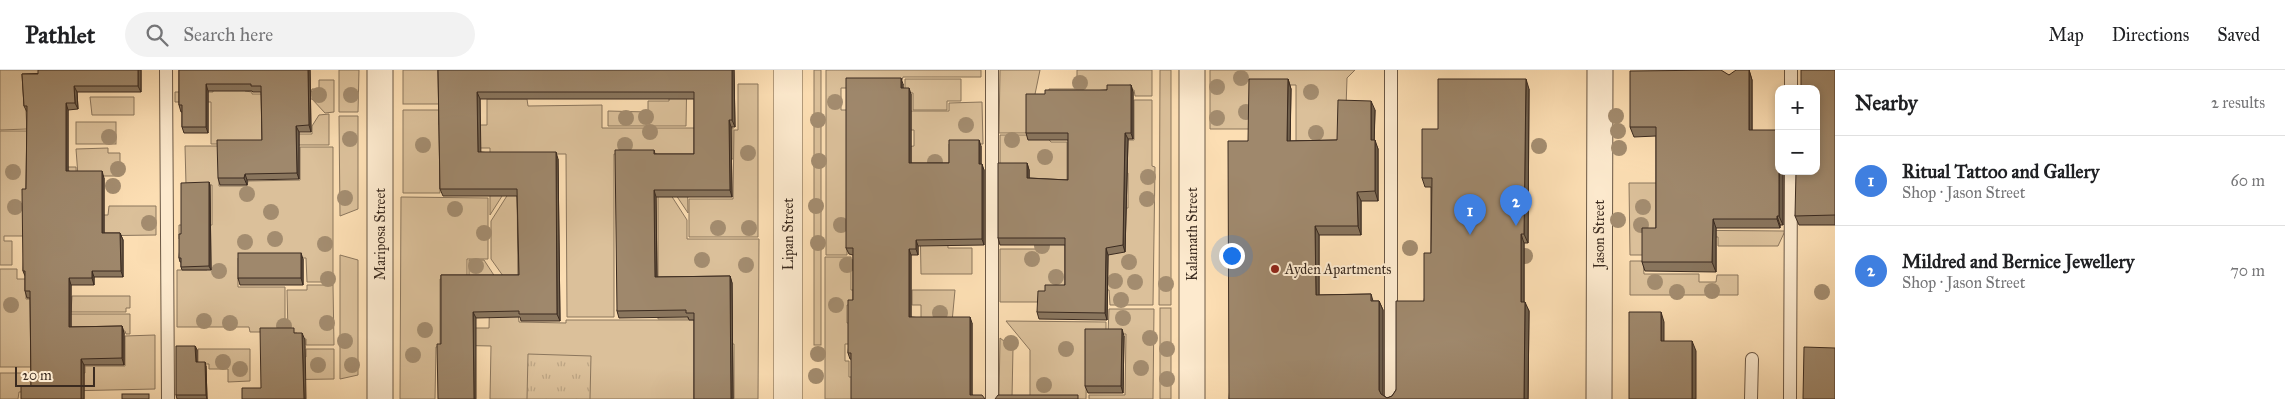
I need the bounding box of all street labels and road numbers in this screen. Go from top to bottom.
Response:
street label: Kalamath Street [1184,187,1201,281]
street label: Mariposa Street [372,188,389,280]
street label: Lipan Street [780,198,797,270]
street label: Jason Street [1591,200,1609,270]

